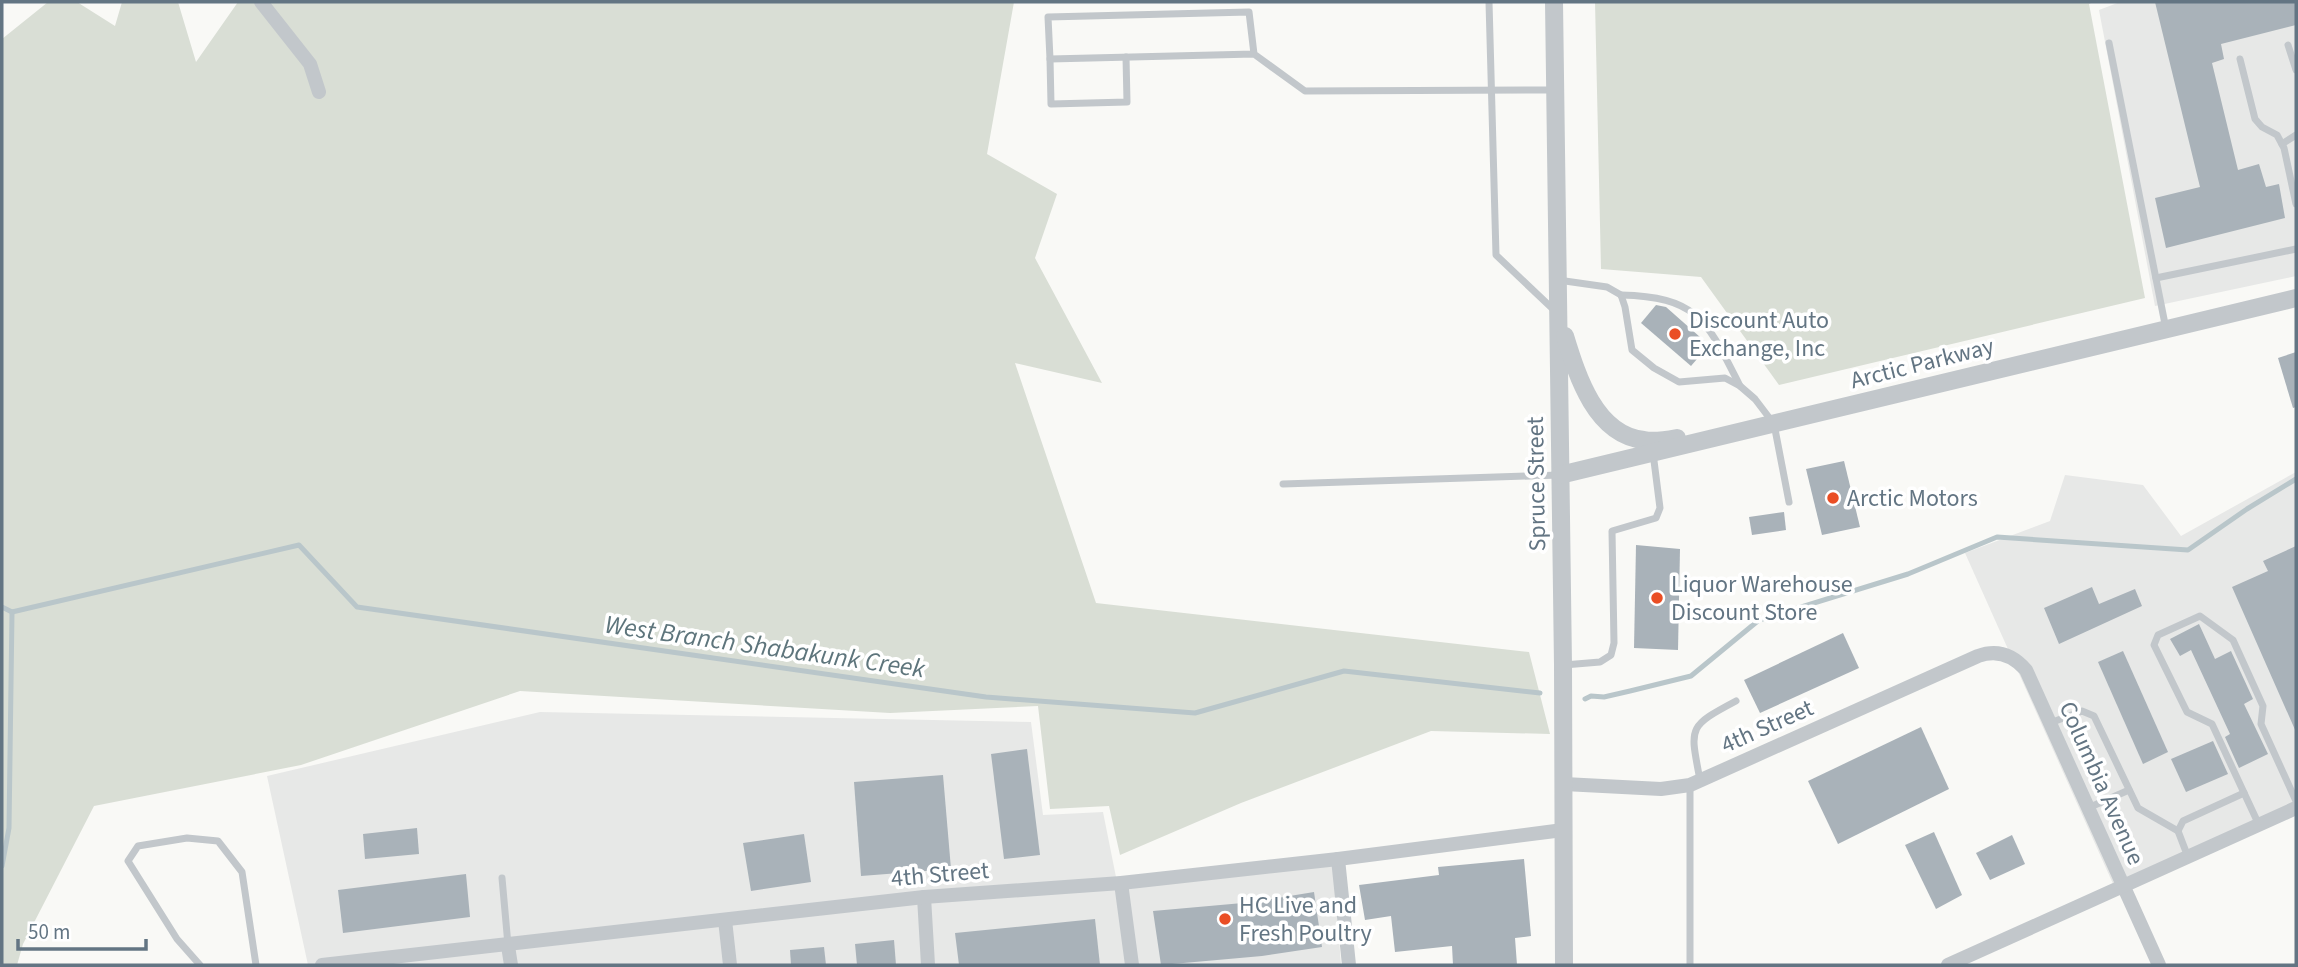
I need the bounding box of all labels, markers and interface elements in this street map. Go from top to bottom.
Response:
place label: Discount Auto Exchange, Inc [1689,303,1829,366]
marker: Discount Auto Exchange, Inc [1667,326,1683,342]
street label: Arctic Parkway [1847,329,1998,398]
street label: Spruce Street [1518,416,1555,552]
place label: Arctic Motors [1847,481,1978,516]
marker: Arctic Motors [1825,490,1841,506]
place label: Liquor Warehouse Discount Store [1671,567,1853,630]
marker: Liquor Warehouse Discount Store [1649,590,1665,606]
water label: West Branch Shabakunk Creek [602,606,928,687]
street label: 4th Street [1715,691,1819,762]
street label: Columbia Avenue [2050,696,2153,871]
street label: 4th Street [890,853,990,896]
place label: HC Live and Fresh Poultry [1239,888,1372,951]
scale bar [18,908,145,952]
marker: HC Live and Fresh Poultry [1217,911,1233,927]
text: 50 m [28,917,70,947]

